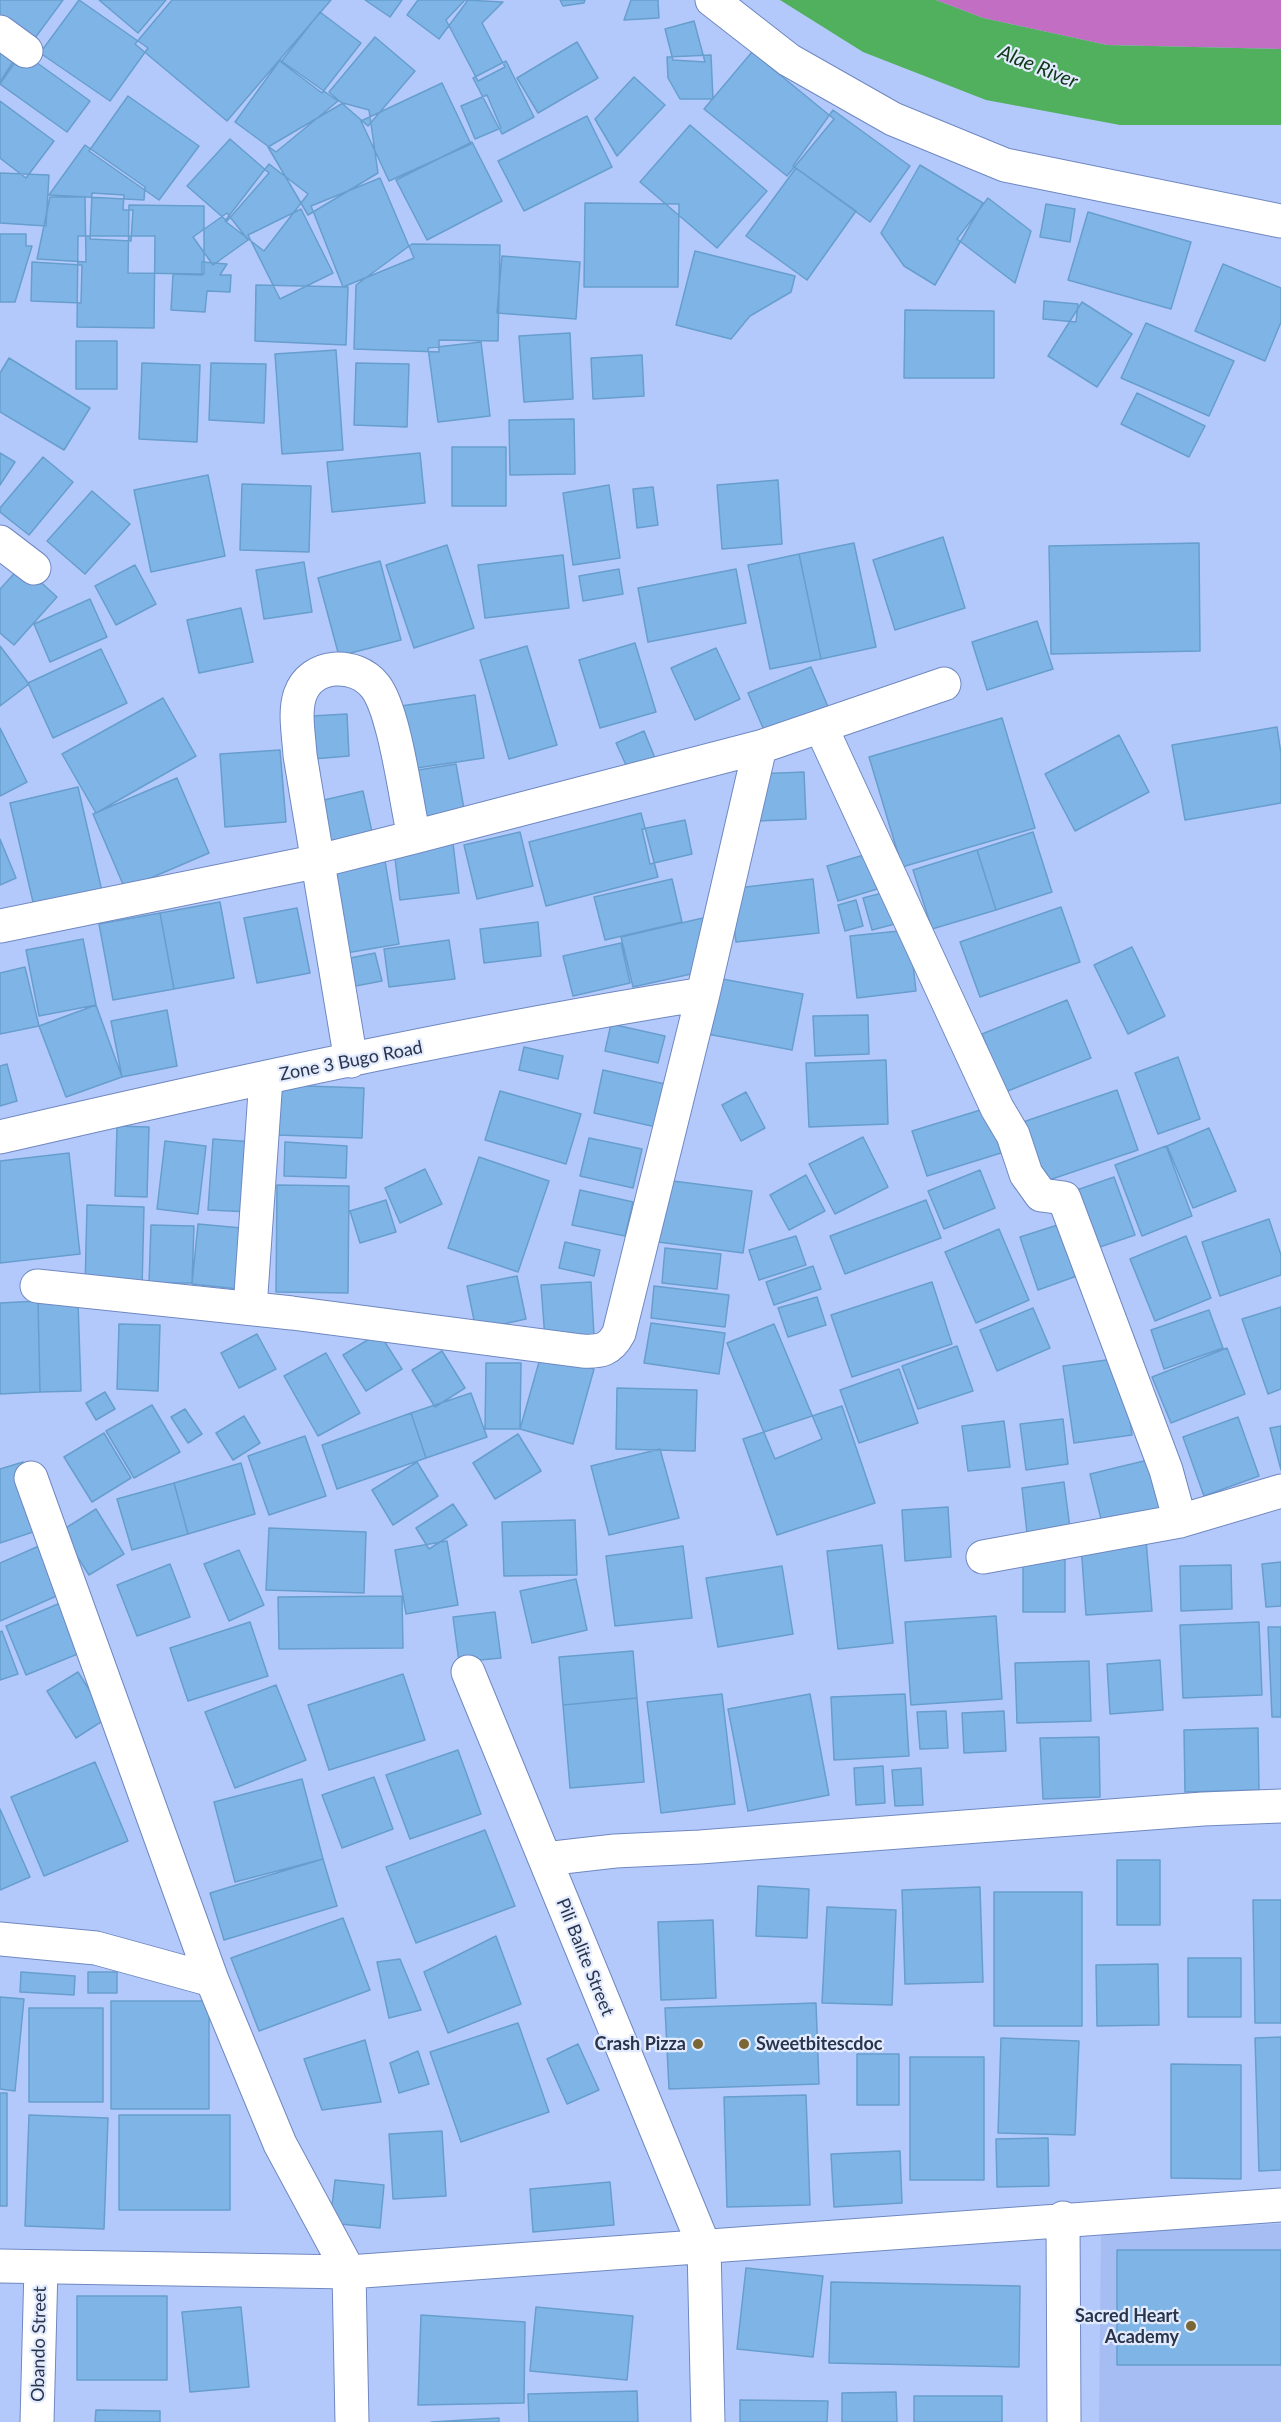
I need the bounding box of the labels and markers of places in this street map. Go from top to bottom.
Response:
place label: Crash Pizza [595,2033,686,2055]
place label: Sweetbitescdoc [756,2033,882,2055]
marker: Crash Pizza [691,2037,705,2051]
marker: Sweetbitescdoc [737,2037,751,2051]
place label: Sacred Heart Academy [1075,2305,1179,2348]
marker: Sacred Heart Academy [1184,2319,1198,2333]

